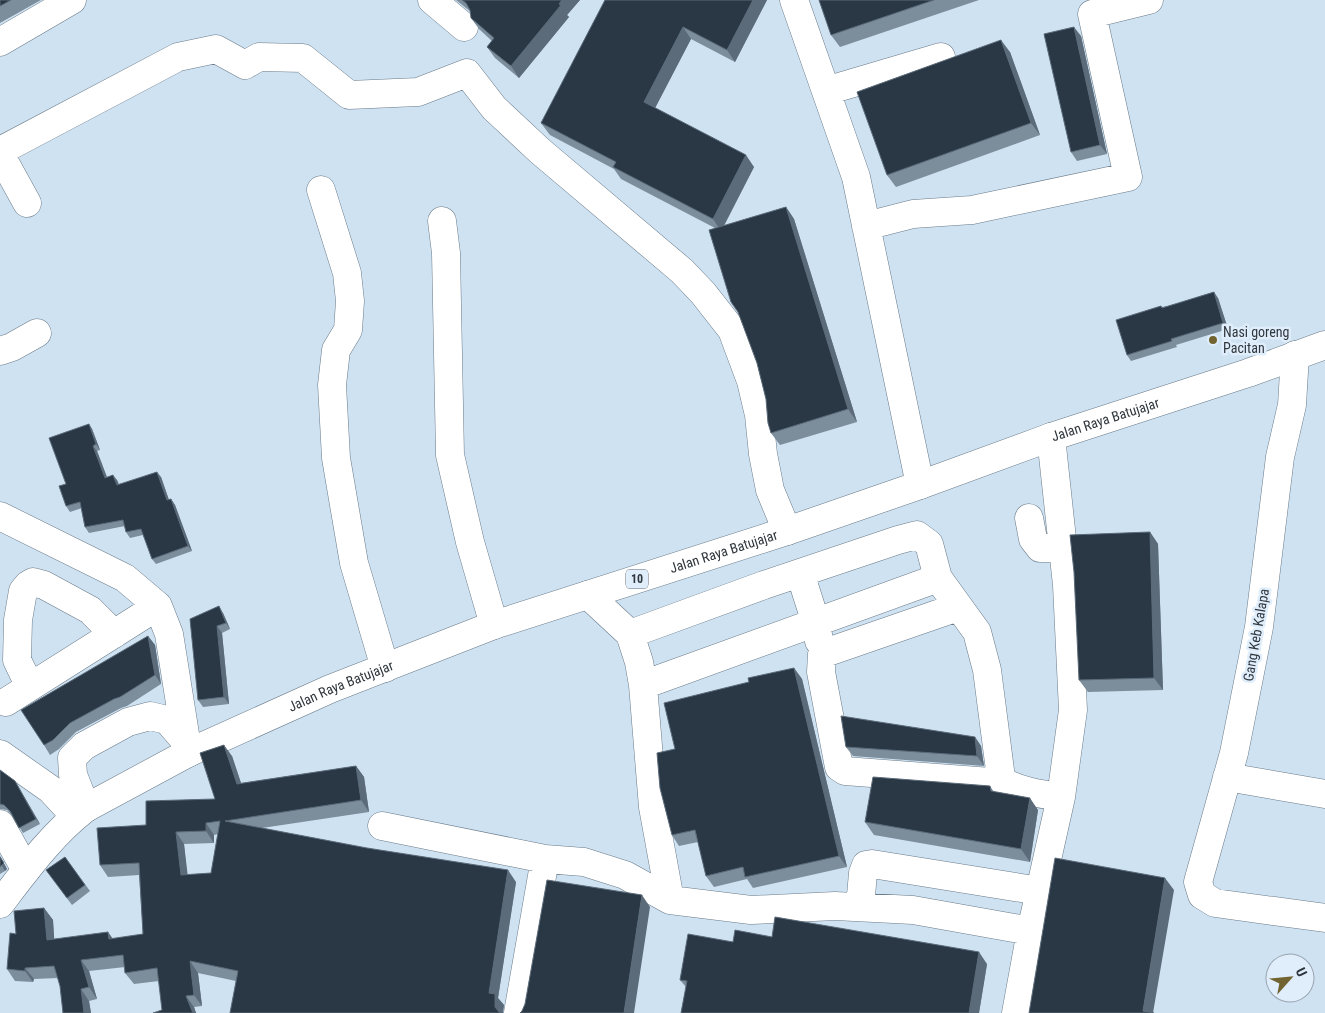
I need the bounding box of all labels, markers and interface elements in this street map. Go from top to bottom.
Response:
place label: Nasi goreng Pacitan [1223,324,1290,356]
marker: Nasi goreng Pacitan [1207,334,1219,346]
street label: Jalan Raya Batujajar [1049,394,1161,444]
street label: Jalan Raya Batujajar [668,527,779,576]
road number: 10 [626,570,648,588]
street label: Gang Keb Kalapa [1240,587,1272,683]
street label: Jalan Raya Batujajar [286,657,396,715]
north arrow [1265,953,1315,1003]
text: U [1293,965,1311,979]

